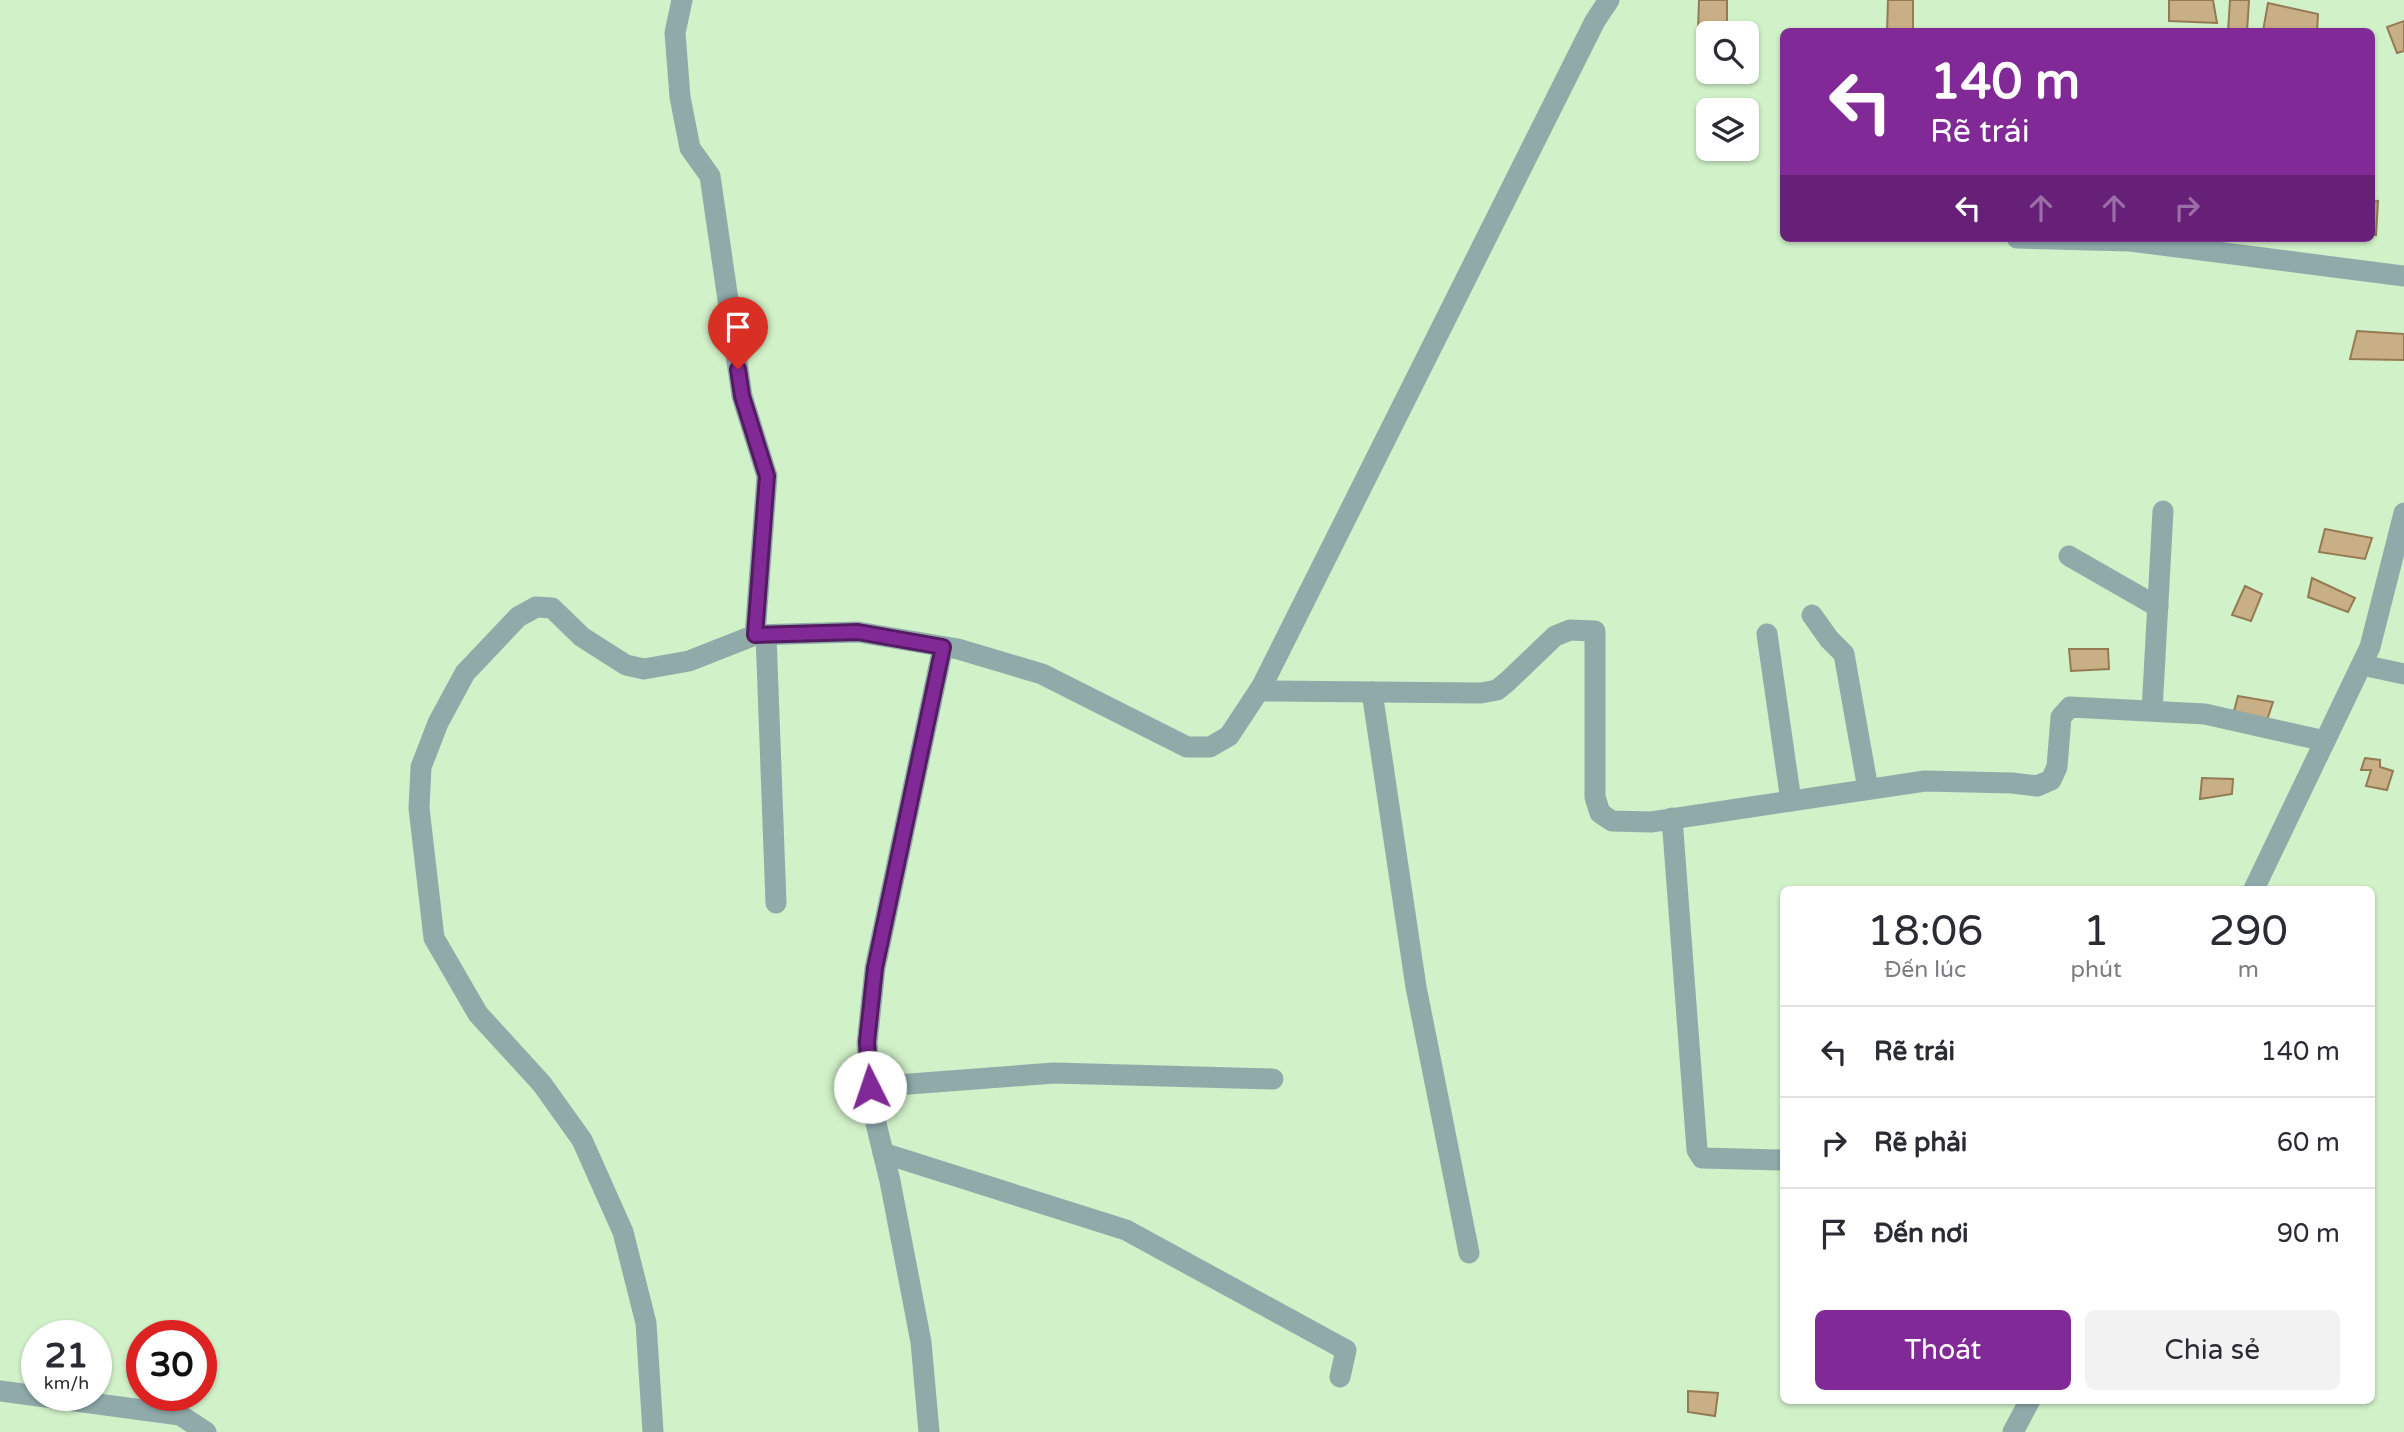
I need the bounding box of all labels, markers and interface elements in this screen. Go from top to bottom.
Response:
map controls [1696,21,1759,161]
button: search [1696,21,1759,84]
text: 140 m [1930,53,2080,112]
icon: left [1815,56,1906,147]
button: layers [1696,98,1759,161]
text: Rẽ trái [1930,113,2030,151]
icon: left [1949,189,1987,227]
icon: ahead [2022,189,2060,227]
icon: ahead [2095,189,2133,227]
icon: right [2168,189,2206,227]
pin [708,297,768,369]
icon: arrive [719,308,757,346]
text: 18:06 [1867,906,1983,957]
text: 1 [2083,906,2109,957]
text: 290 [2209,906,2288,957]
text: Đến lúc [1884,956,1966,984]
text: phút [2071,956,2122,984]
text: m [2238,956,2259,984]
icon: left [1815,1033,1853,1071]
text: Rẽ trái [1874,1036,1955,1067]
text: 140 m [2260,1036,2340,1067]
position arrow [833,1050,907,1124]
icon: right [1815,1124,1853,1162]
text: Rẽ phải [1874,1127,1967,1158]
text: 60 m [2277,1127,2340,1158]
icon: arrive [1815,1215,1853,1253]
text: Đến nơi [1874,1218,1969,1249]
text: 90 m [2277,1218,2340,1249]
button: Thoát [1815,1310,2071,1390]
button: Chia sẻ [2085,1310,2340,1390]
speed limit sign: 30 [126,1320,217,1411]
text: 21 [45,1335,88,1377]
text: km/h [44,1372,89,1394]

